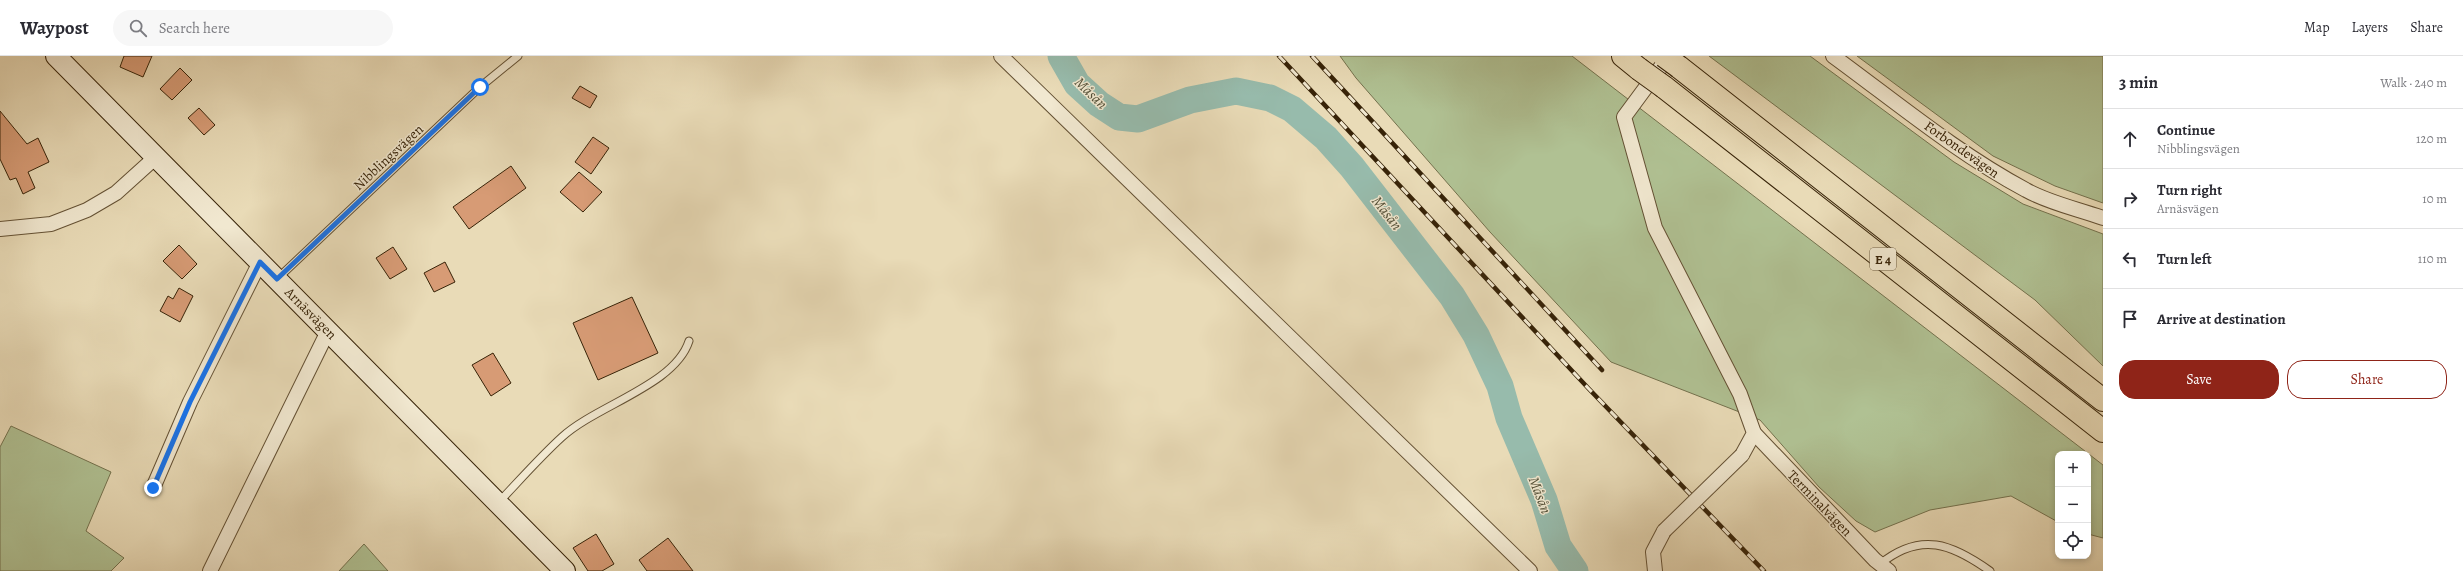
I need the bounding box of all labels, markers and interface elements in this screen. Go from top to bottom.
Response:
search box [113,10,393,46]
text: Waypost [20,15,89,41]
icon: search [127,17,149,39]
text: Search here [159,18,230,38]
text: Map [2304,18,2330,37]
text: Layers [2352,18,2388,37]
text: Share [2410,18,2443,37]
text: 3 min [2119,71,2158,94]
water label: Måsån [1070,73,1112,113]
text: Walk · 240 m [2380,74,2447,91]
route start [471,78,489,96]
street label: Forbondevägen [1920,116,2003,183]
street label: Nibblingsvägen [349,120,428,195]
text: Continue [2157,120,2215,140]
icon: ahead [2119,128,2141,150]
text: 120 m [2416,130,2447,147]
text: Nibblingsvägen [2157,140,2240,157]
text: Turn right [2157,180,2222,200]
icon: right [2119,188,2141,210]
text: 10 m [2422,190,2447,207]
water label: Måsån [1367,192,1407,234]
text: Arnäsvägen [2157,200,2219,217]
road number: E 4 [1870,248,1896,270]
icon: left [2119,248,2141,270]
text: Turn left [2157,249,2212,269]
text: 110 m [2418,250,2447,267]
street label: Arnäsvägen [280,282,341,344]
icon: arrive [2119,308,2141,330]
text: Arrive at destination [2157,309,2286,329]
button: Save [2119,360,2279,399]
button: Share [2287,360,2447,399]
map controls [2055,451,2091,559]
button: + [2055,451,2091,487]
street label: Terminalvägen [1783,466,1856,541]
water label: Måsån [1524,474,1556,516]
route end [144,479,162,497]
button: − [2055,487,2091,523]
button: locate [2055,523,2091,559]

